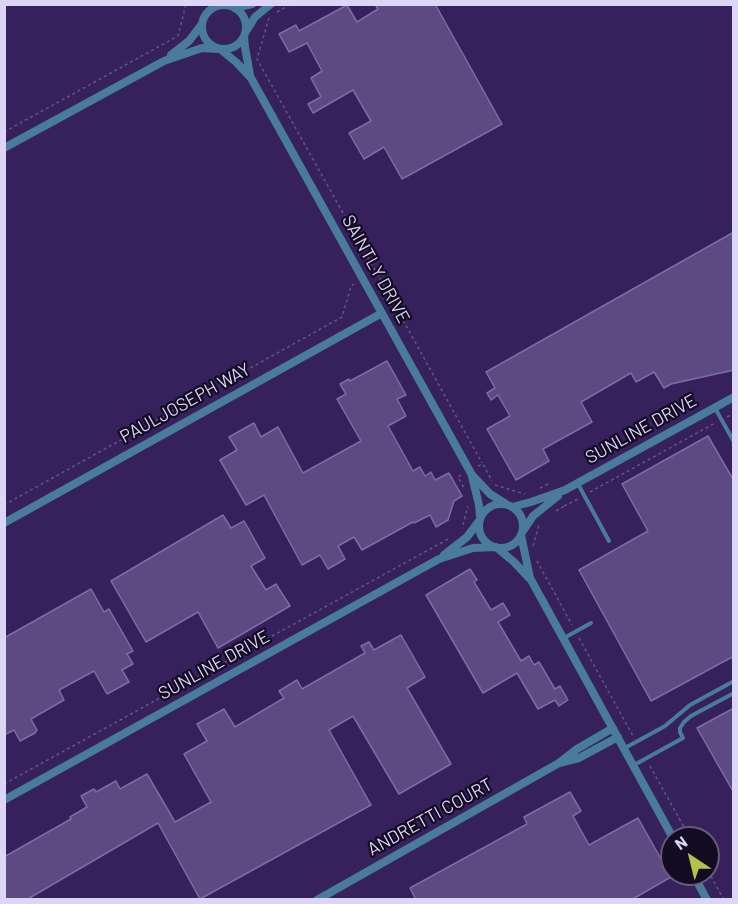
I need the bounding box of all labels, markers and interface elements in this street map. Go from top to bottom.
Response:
street label: SAINTLY DRIVE [337,211,415,327]
street label: PAULJOSEPH WAY [116,358,254,448]
street label: SUNLINE DRIVE [582,390,700,468]
street label: SUNLINE DRIVE [155,626,273,704]
street label: ANDRETTI COURT [364,774,496,860]
north arrow [660,826,720,886]
text: N [671,832,690,853]

